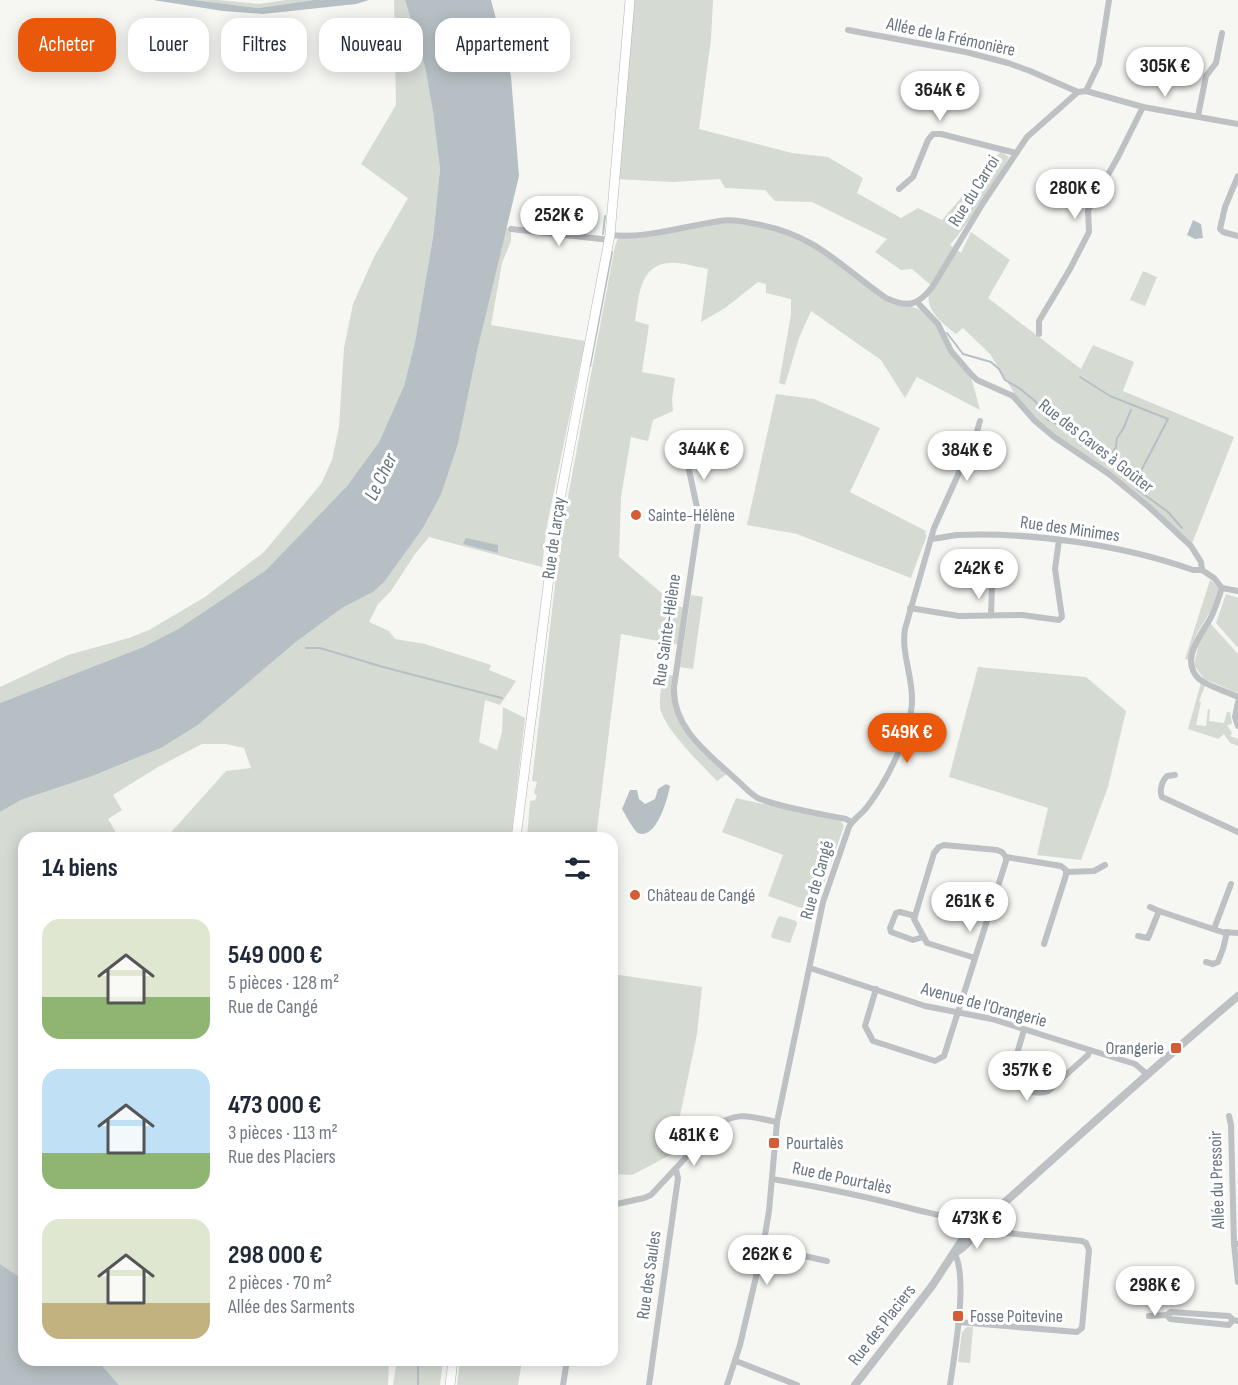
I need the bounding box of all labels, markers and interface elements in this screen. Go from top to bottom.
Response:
street label: Allée de la Frémonière [884,13,1017,61]
chip: Acheter [18,18,116,72]
chip: Louer [128,18,209,72]
chip: Filtres [221,18,307,72]
chip: Nouveau [319,18,423,72]
chip: Appartement [435,18,570,72]
pin: 305K € [1116,47,1214,98]
text: 305K € [1140,54,1190,78]
pin: 364K € [891,71,989,122]
text: 364K € [914,78,966,102]
street label: Rue du Carroi [944,151,1004,231]
pin: 280K € [1026,169,1124,220]
text: 280K € [1050,176,1100,200]
pin: 252K € [510,196,608,247]
text: 252K € [534,203,584,227]
street label: Rue des Caves à Goûter [1034,395,1158,497]
pin: 344K € [655,430,753,481]
pin: 384K € [918,431,1016,482]
text: 344K € [679,437,729,461]
text: 384K € [941,438,993,462]
water label: Le Cher [359,448,403,504]
street label: Rue de Larçay [538,496,570,580]
place label: Sainte-Hélène [648,505,735,526]
marker: Sainte-Hélène [629,508,643,522]
street label: Rue des Minimes [1019,512,1121,546]
pin: 242K € [930,549,1028,600]
text: 242K € [954,556,1004,580]
street label: Rue Sainte-Hélène [649,573,685,687]
pin: 549K € [858,713,956,764]
text: 549K € [882,720,932,744]
street label: Rue de Cangé [796,838,838,922]
icon: filters [561,852,594,885]
text: 14 biens [42,853,118,884]
pin: 261K € [921,882,1019,933]
place label: Château de Cangé [647,885,755,906]
marker: Château de Cangé [628,888,642,902]
text: 261K € [945,889,995,913]
text: 549 000 € [228,940,322,971]
icon: home [90,943,162,1015]
text: 5 pièces · 128 m² [228,971,339,995]
street label: Avenue de l'Orangerie [918,978,1049,1032]
text: Rue de Cangé [228,995,318,1019]
place label: Orangerie [1106,1038,1164,1059]
marker: Orangerie [1169,1041,1183,1055]
pin: 357K € [978,1051,1076,1102]
text: 357K € [1002,1058,1052,1082]
text: 473 000 € [228,1090,321,1121]
icon: home [90,1093,162,1165]
pin: 481K € [645,1116,743,1167]
text: 3 pièces · 113 m² [228,1121,338,1145]
text: 481K € [669,1123,719,1147]
street label: Allée du Pressoir [1205,1131,1229,1230]
place label: Pourtalès [786,1133,843,1154]
marker: Pourtalès [767,1136,781,1150]
text: Rue des Placiers [228,1145,336,1169]
street label: Rue de Pourtalès [790,1157,894,1199]
pin: 473K € [928,1199,1026,1250]
text: 473K € [952,1206,1002,1230]
street label: Rue des Saules [632,1229,666,1321]
pin: 262K € [718,1235,816,1286]
text: 298 000 € [228,1240,323,1271]
text: 262K € [742,1242,792,1266]
icon: home [90,1243,162,1315]
pin: 298K € [1106,1266,1204,1317]
text: 2 pièces · 70 m² [228,1271,332,1295]
text: 298K € [1130,1273,1180,1297]
street label: Rue des Placiers [844,1280,920,1370]
text: Allée des Sarments [228,1295,355,1319]
place label: Fosse Poitevine [970,1306,1063,1327]
marker: Fosse Poitevine [951,1309,965,1323]

